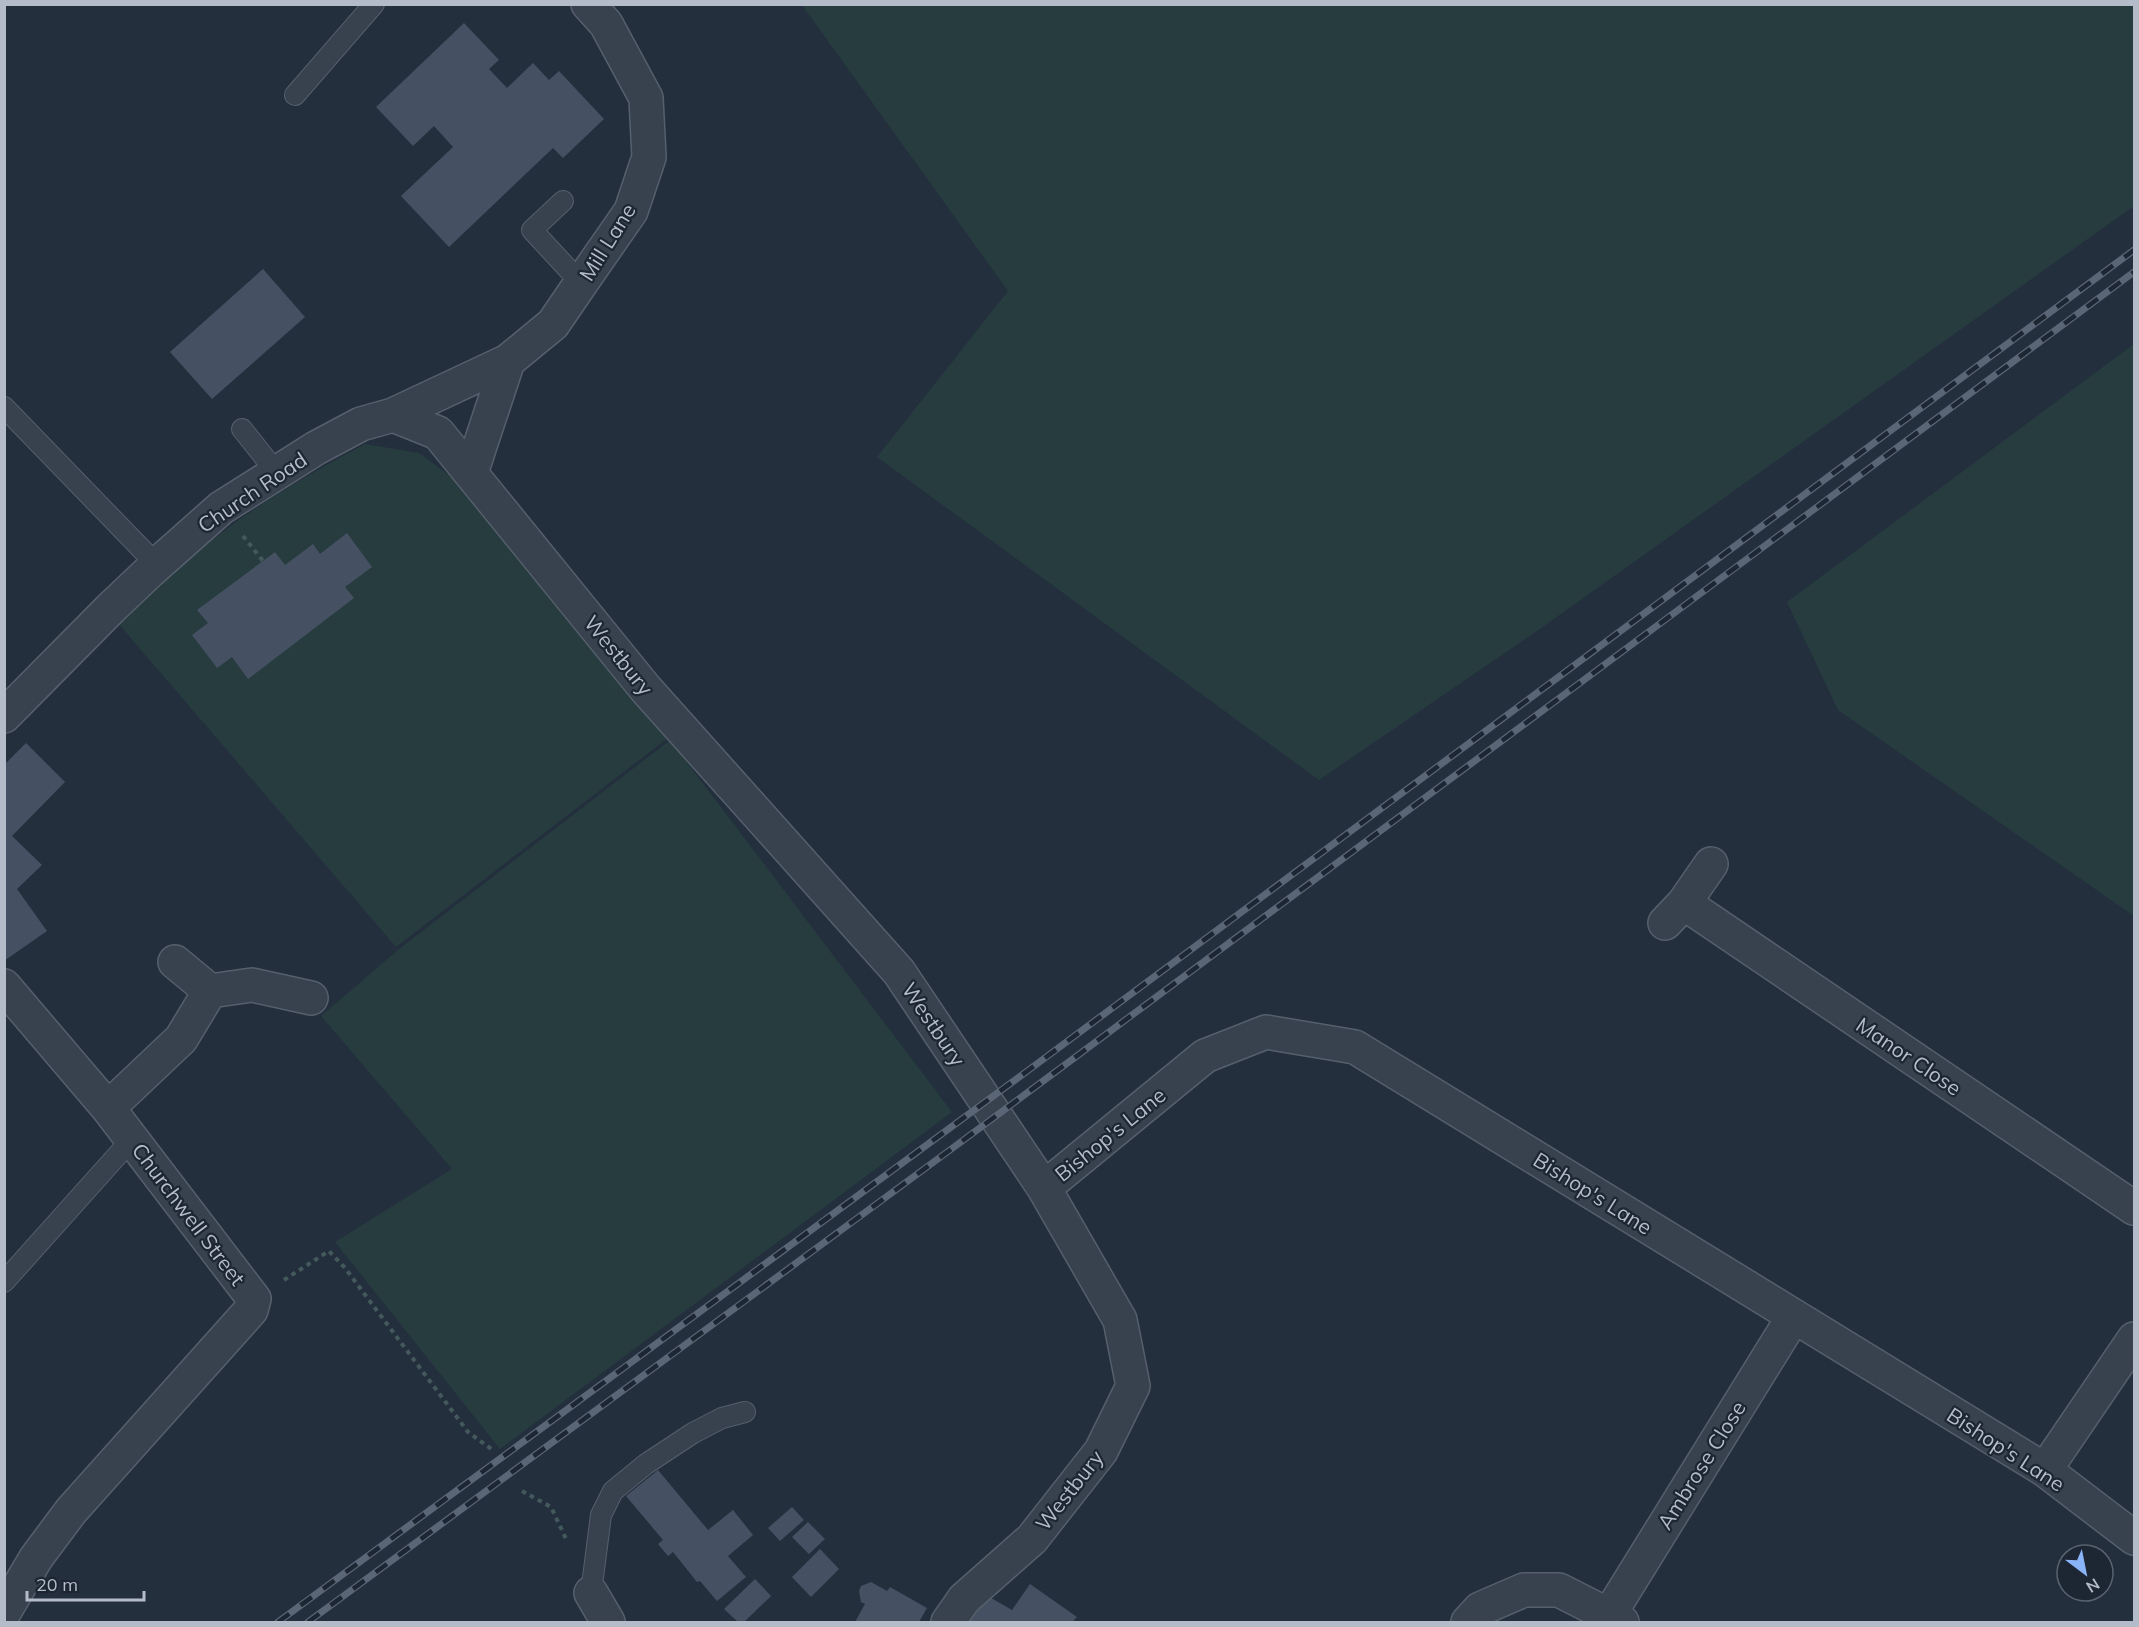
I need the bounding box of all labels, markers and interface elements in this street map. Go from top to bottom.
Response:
street label: Mill Lane [573,199,641,285]
street label: Church Road [193,446,311,538]
street label: Westbury [579,610,659,700]
street label: Westbury [897,977,971,1071]
street label: Manor Close [1851,1011,1967,1101]
street label: Bishop's Lane [1049,1081,1171,1187]
street label: Churchwell Street [127,1138,251,1290]
street label: Bishop's Lane [1529,1146,1657,1240]
street label: Ambrose Close [1651,1396,1751,1534]
street label: Bishop's Lane [1942,1401,2070,1497]
street label: Westbury [1029,1444,1109,1536]
north arrow [2055,1543,2115,1603]
scale bar [27,1564,144,1602]
text: 20 m [36,1573,78,1596]
text: N [2083,1574,2103,1597]

